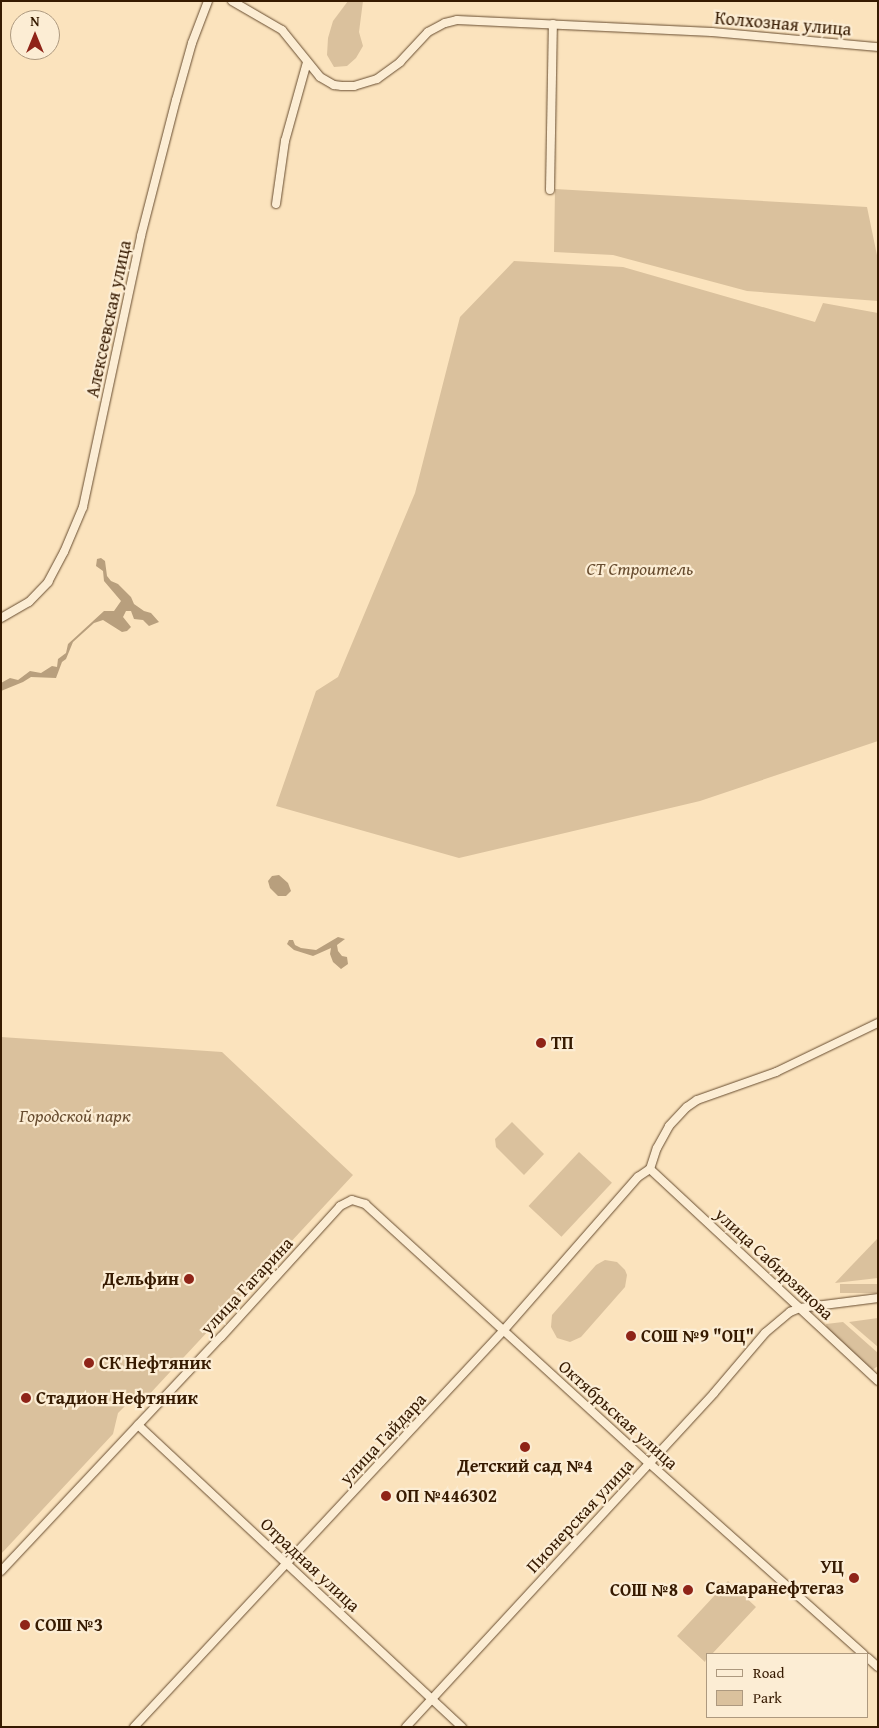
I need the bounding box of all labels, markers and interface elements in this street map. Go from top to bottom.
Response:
street label: Колхозная улица [714,7,852,41]
north arrow [10,10,60,60]
text: N [30,11,40,31]
street label: Алексеевская улица [82,239,136,399]
park label: СТ Строитель [587,558,693,580]
place label: ТП [551,1032,574,1054]
marker: ТП [535,1037,547,1049]
park label: Городской парк [19,1105,131,1127]
street label: улица Сабирзянова [710,1203,838,1325]
street label: улица Гагарина [196,1233,298,1339]
place label: Дельфин [103,1268,179,1290]
marker: Дельфин [183,1273,195,1285]
place label: СОШ №9 "ОЦ" [641,1325,754,1347]
marker: СОШ №9 "ОЦ" [625,1330,637,1342]
place label: СК Нефтяник [99,1352,211,1374]
street label: Октябрьская улица [554,1356,682,1474]
marker: СК Нефтяник [83,1357,95,1369]
place label: Стадион Нефтяник [36,1387,198,1409]
street label: улица Гайдара [335,1389,431,1489]
marker: Стадион Нефтяник [20,1392,32,1404]
marker: Детский сад №4 [519,1441,531,1453]
place label: Детский сад №4 [457,1455,593,1477]
street label: Пионерская улица [522,1455,638,1577]
place label: ОП №446302 [396,1485,497,1507]
marker: ОП №446302 [380,1490,392,1502]
street label: Отрадная улица [256,1513,364,1617]
place label: УЦ Самаранефтегаз [705,1557,844,1600]
marker: УЦ Самаранефтегаз [848,1572,860,1584]
place label: СОШ №8 [610,1579,678,1601]
marker: СОШ №8 [682,1584,694,1596]
place label: СОШ №3 [35,1614,103,1636]
marker: СОШ №3 [19,1619,31,1631]
legend [706,1653,869,1718]
text: Road [753,1662,784,1683]
text: Park [753,1687,782,1708]

